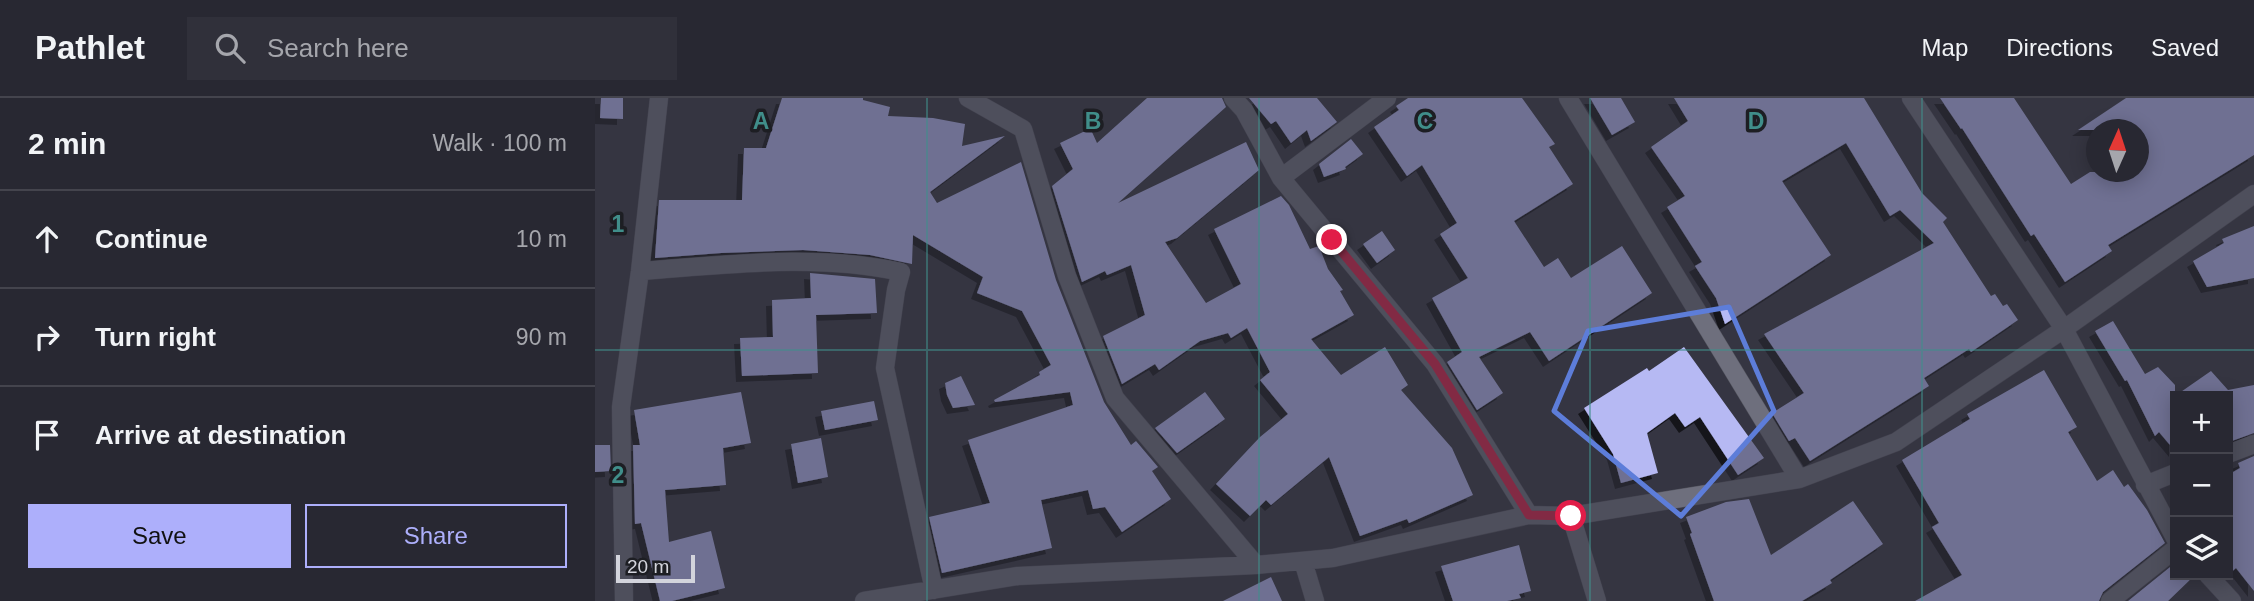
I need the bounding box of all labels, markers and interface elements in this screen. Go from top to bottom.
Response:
search box [187,17,677,80]
text: Pathlet [35,29,145,66]
icon: search [211,29,249,67]
text: Search here [267,33,409,63]
text: Map [1922,34,1968,61]
text: Directions [2006,34,2113,61]
text: Saved [2151,34,2219,61]
text: A [753,108,769,134]
text: B [1085,108,1101,134]
text: C [1417,108,1433,134]
text: D [1748,108,1764,134]
north arrow [2086,119,2149,182]
text: 2 min [28,127,106,160]
text: Walk · 100 m [432,130,567,156]
text: 1 [612,211,625,237]
icon: ahead [28,220,66,258]
text: Continue [95,224,208,254]
route end [1316,224,1347,255]
text: 10 m [516,226,567,252]
icon: right [28,318,66,356]
text: Turn right [95,322,216,352]
text: 90 m [516,324,567,350]
map controls [2170,391,2233,580]
button: + [2170,391,2233,454]
icon: arrive [28,416,66,454]
text: Arrive at destination [95,420,346,450]
button: − [2170,454,2233,517]
text: 2 [612,462,624,488]
route start [1555,500,1586,531]
button: Save [28,504,291,568]
button: Share [305,504,567,568]
button: layers [2170,517,2233,580]
scale bar [616,552,695,584]
text: 20 m [627,556,669,577]

